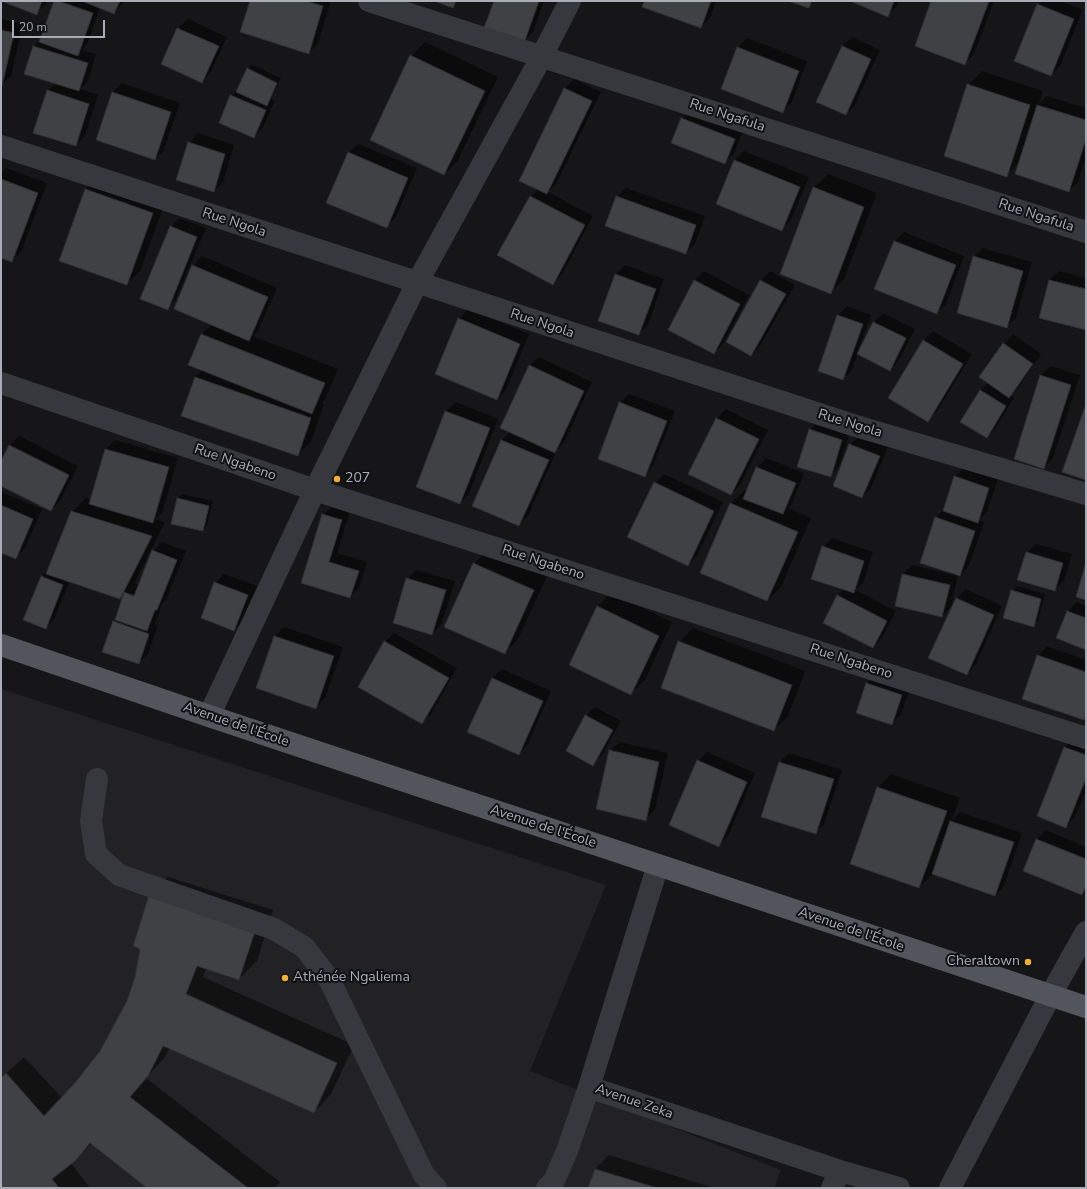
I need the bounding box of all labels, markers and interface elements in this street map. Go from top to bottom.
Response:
scale bar [14,12,107,38]
text: 20 m [19,19,47,35]
street label: Rue Ngafula [687,96,767,136]
street label: Rue Ngafula [996,196,1076,236]
street label: Rue Ngola [200,205,268,241]
street label: Rue Ngola [508,306,576,342]
street label: Rue Ngola [816,406,884,442]
street label: Rue Ngabeno [192,441,278,485]
place label: 207 [345,471,370,487]
marker: 207 [332,474,342,484]
street label: Rue Ngabeno [500,542,586,584]
street label: Rue Ngabeno [808,641,894,683]
street label: Avenue de l'École [181,699,291,751]
street label: Avenue de l'École [488,802,598,852]
street label: Avenue de l'École [796,904,906,956]
place label: Cheraltown [947,954,1020,970]
marker: Cheraltown [1023,957,1033,967]
place label: Athénée Ngaliema [293,970,410,986]
marker: Athénée Ngaliema [280,973,290,983]
street label: Avenue Zeka [593,1081,675,1123]

